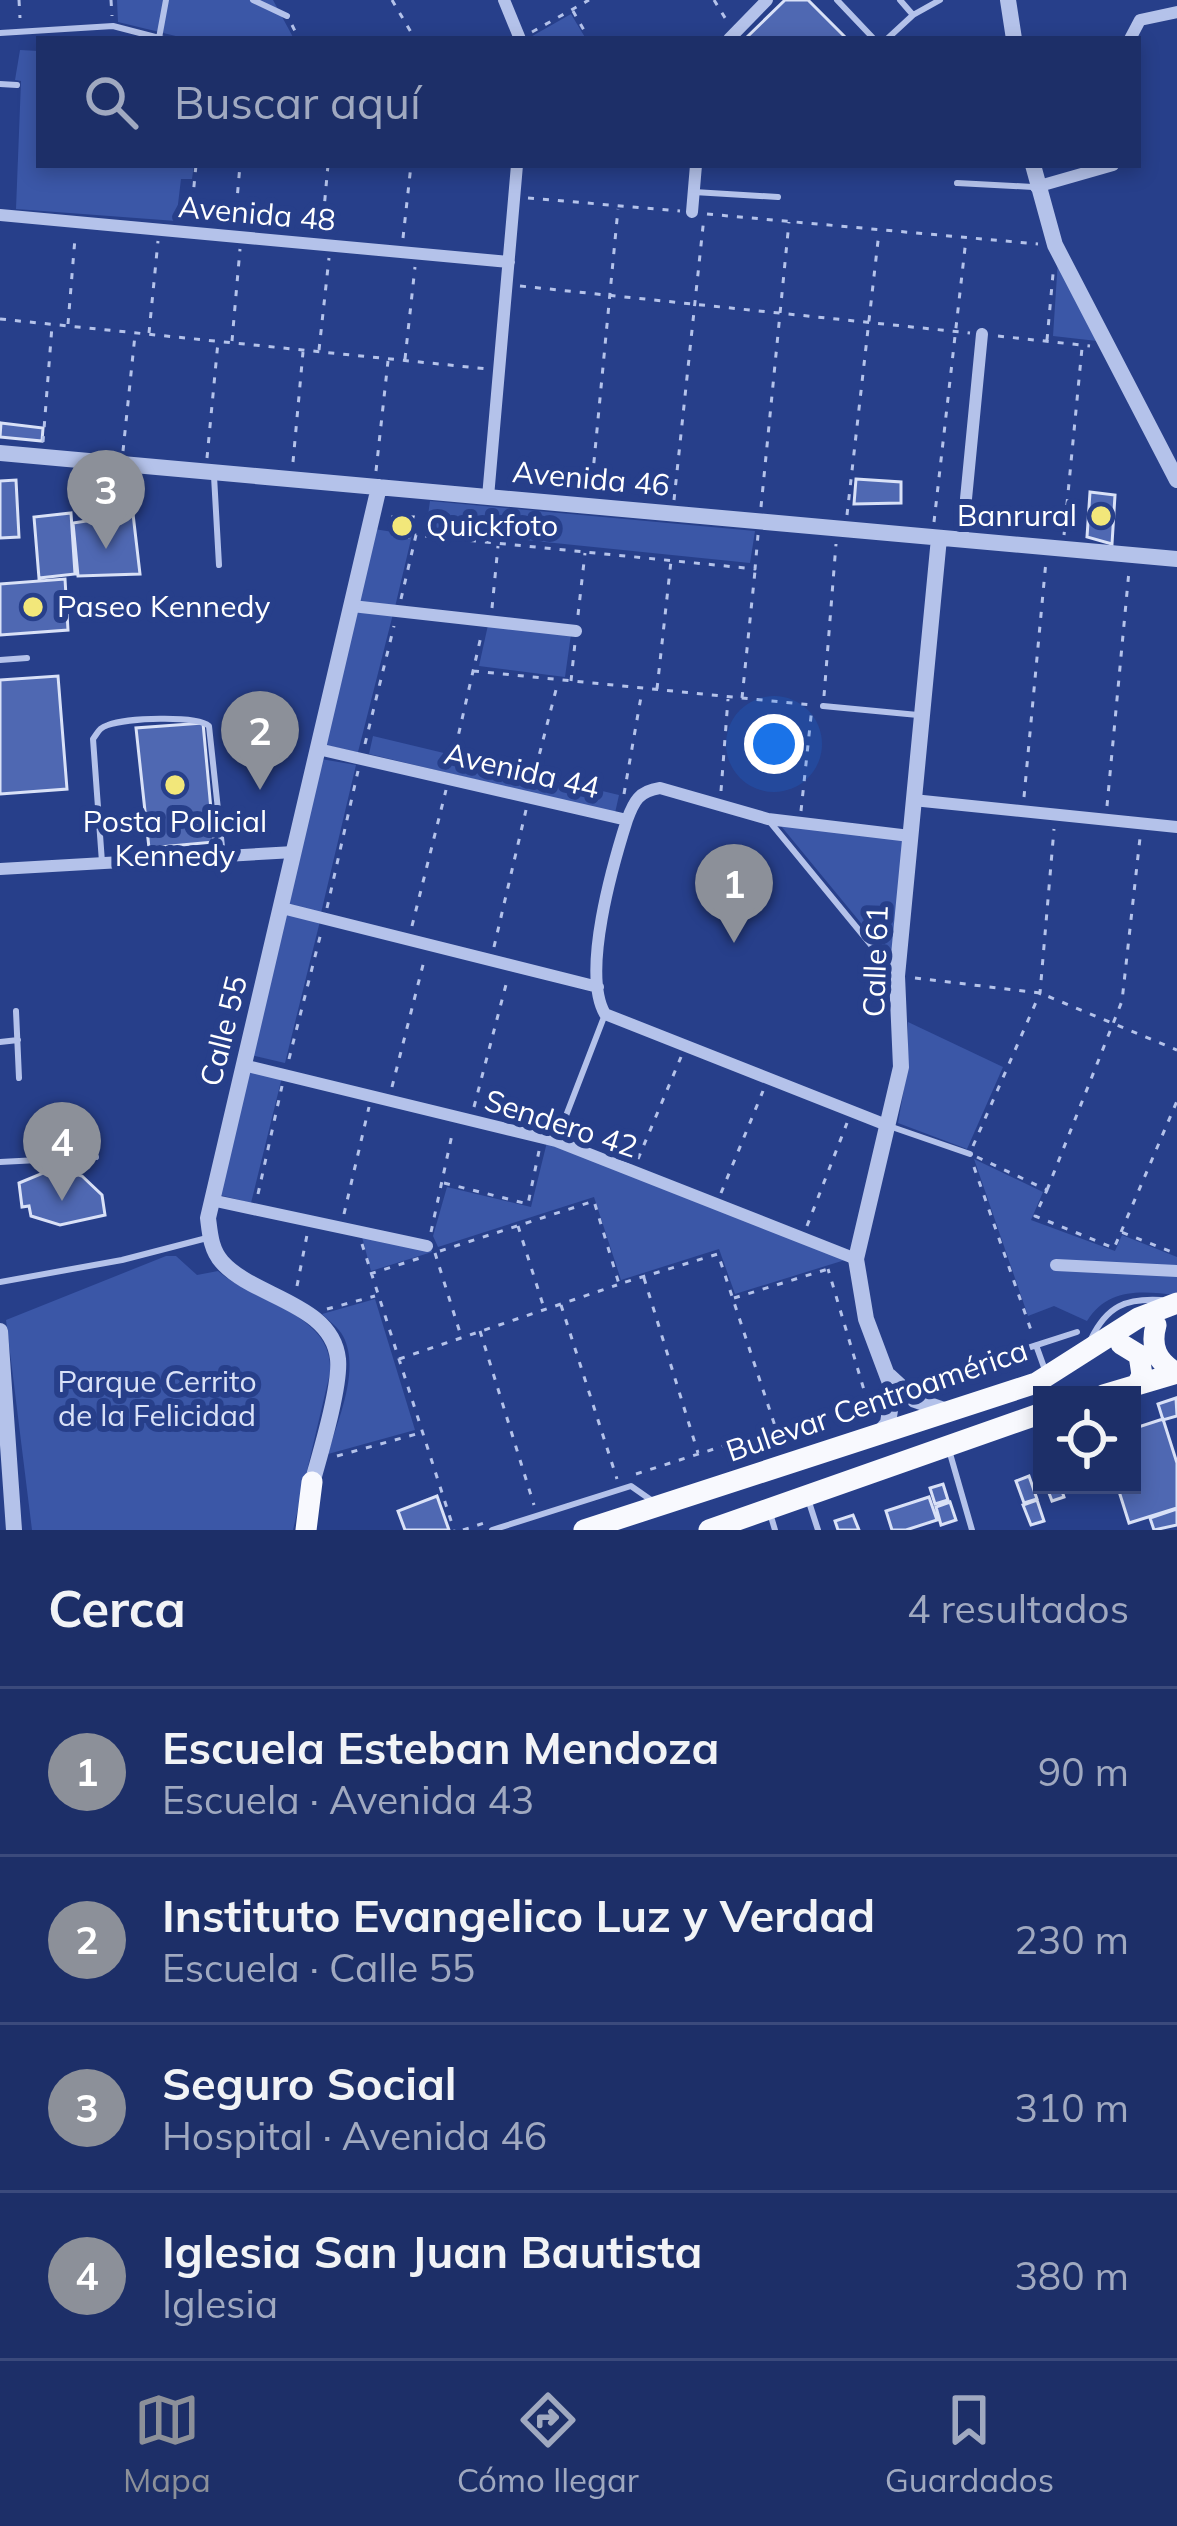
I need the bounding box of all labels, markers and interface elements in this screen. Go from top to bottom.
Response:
search box [36,36,1141,168]
icon: search [78,69,144,135]
text: Buscar aquí [174,74,421,130]
street label: Avenida 48 [177,187,337,239]
pin: 3 [67,450,145,549]
street label: Avenida 46 [511,452,671,504]
place label: Banrural [957,496,1077,534]
marker: Banrural [1088,503,1114,529]
place label: Quickfoto [426,506,558,544]
marker: Quickfoto [389,513,415,539]
place label: Paseo Kennedy [57,587,270,625]
marker: Paseo Kennedy [20,594,46,620]
pin: 2 [221,691,299,790]
your location [744,714,804,774]
street label: Avenida 44 [441,734,603,806]
marker: Posta Policial Kennedy [162,772,188,798]
place label: Posta Policial Kennedy [83,802,267,874]
pin: 1 [695,844,773,943]
street label: Calle 61 [854,904,896,1018]
street label: Calle 55 [191,972,255,1090]
street label: Sendero 42 [480,1080,643,1166]
pin: 4 [23,1102,101,1201]
street label: Bulevar Centroamérica [721,1331,1032,1470]
park label: Parque Cerrito de la Felicidad [57,1362,257,1434]
map controls [1033,1386,1141,1494]
button: locate [1033,1386,1141,1494]
text: Cerca [48,1576,186,1640]
text: 4 resultados [907,1584,1129,1633]
text: Escuela Esteban Mendoza [162,1719,719,1775]
text: 1 [75,1747,99,1796]
text: 90 m [1038,1747,1129,1796]
text: Escuela · Avenida 43 [162,1775,534,1824]
text: Instituto Evangelico Luz y Verdad [162,1887,875,1943]
text: 2 [75,1915,99,1964]
text: 230 m [1014,1915,1129,1964]
text: Escuela · Calle 55 [162,1943,475,1992]
text: Seguro Social [162,2055,457,2111]
text: 3 [75,2083,99,2132]
text: 310 m [1014,2083,1129,2132]
text: Hospital · Avenida 46 [162,2111,547,2160]
text: Iglesia San Juan Bautista [162,2223,702,2279]
text: 4 [75,2251,99,2300]
text: 380 m [1014,2251,1129,2300]
text: Iglesia [162,2279,278,2328]
tab: Mapa [123,2387,211,2500]
tab: Cómo llegar [457,2387,639,2500]
tab: Guardados [885,2387,1054,2500]

